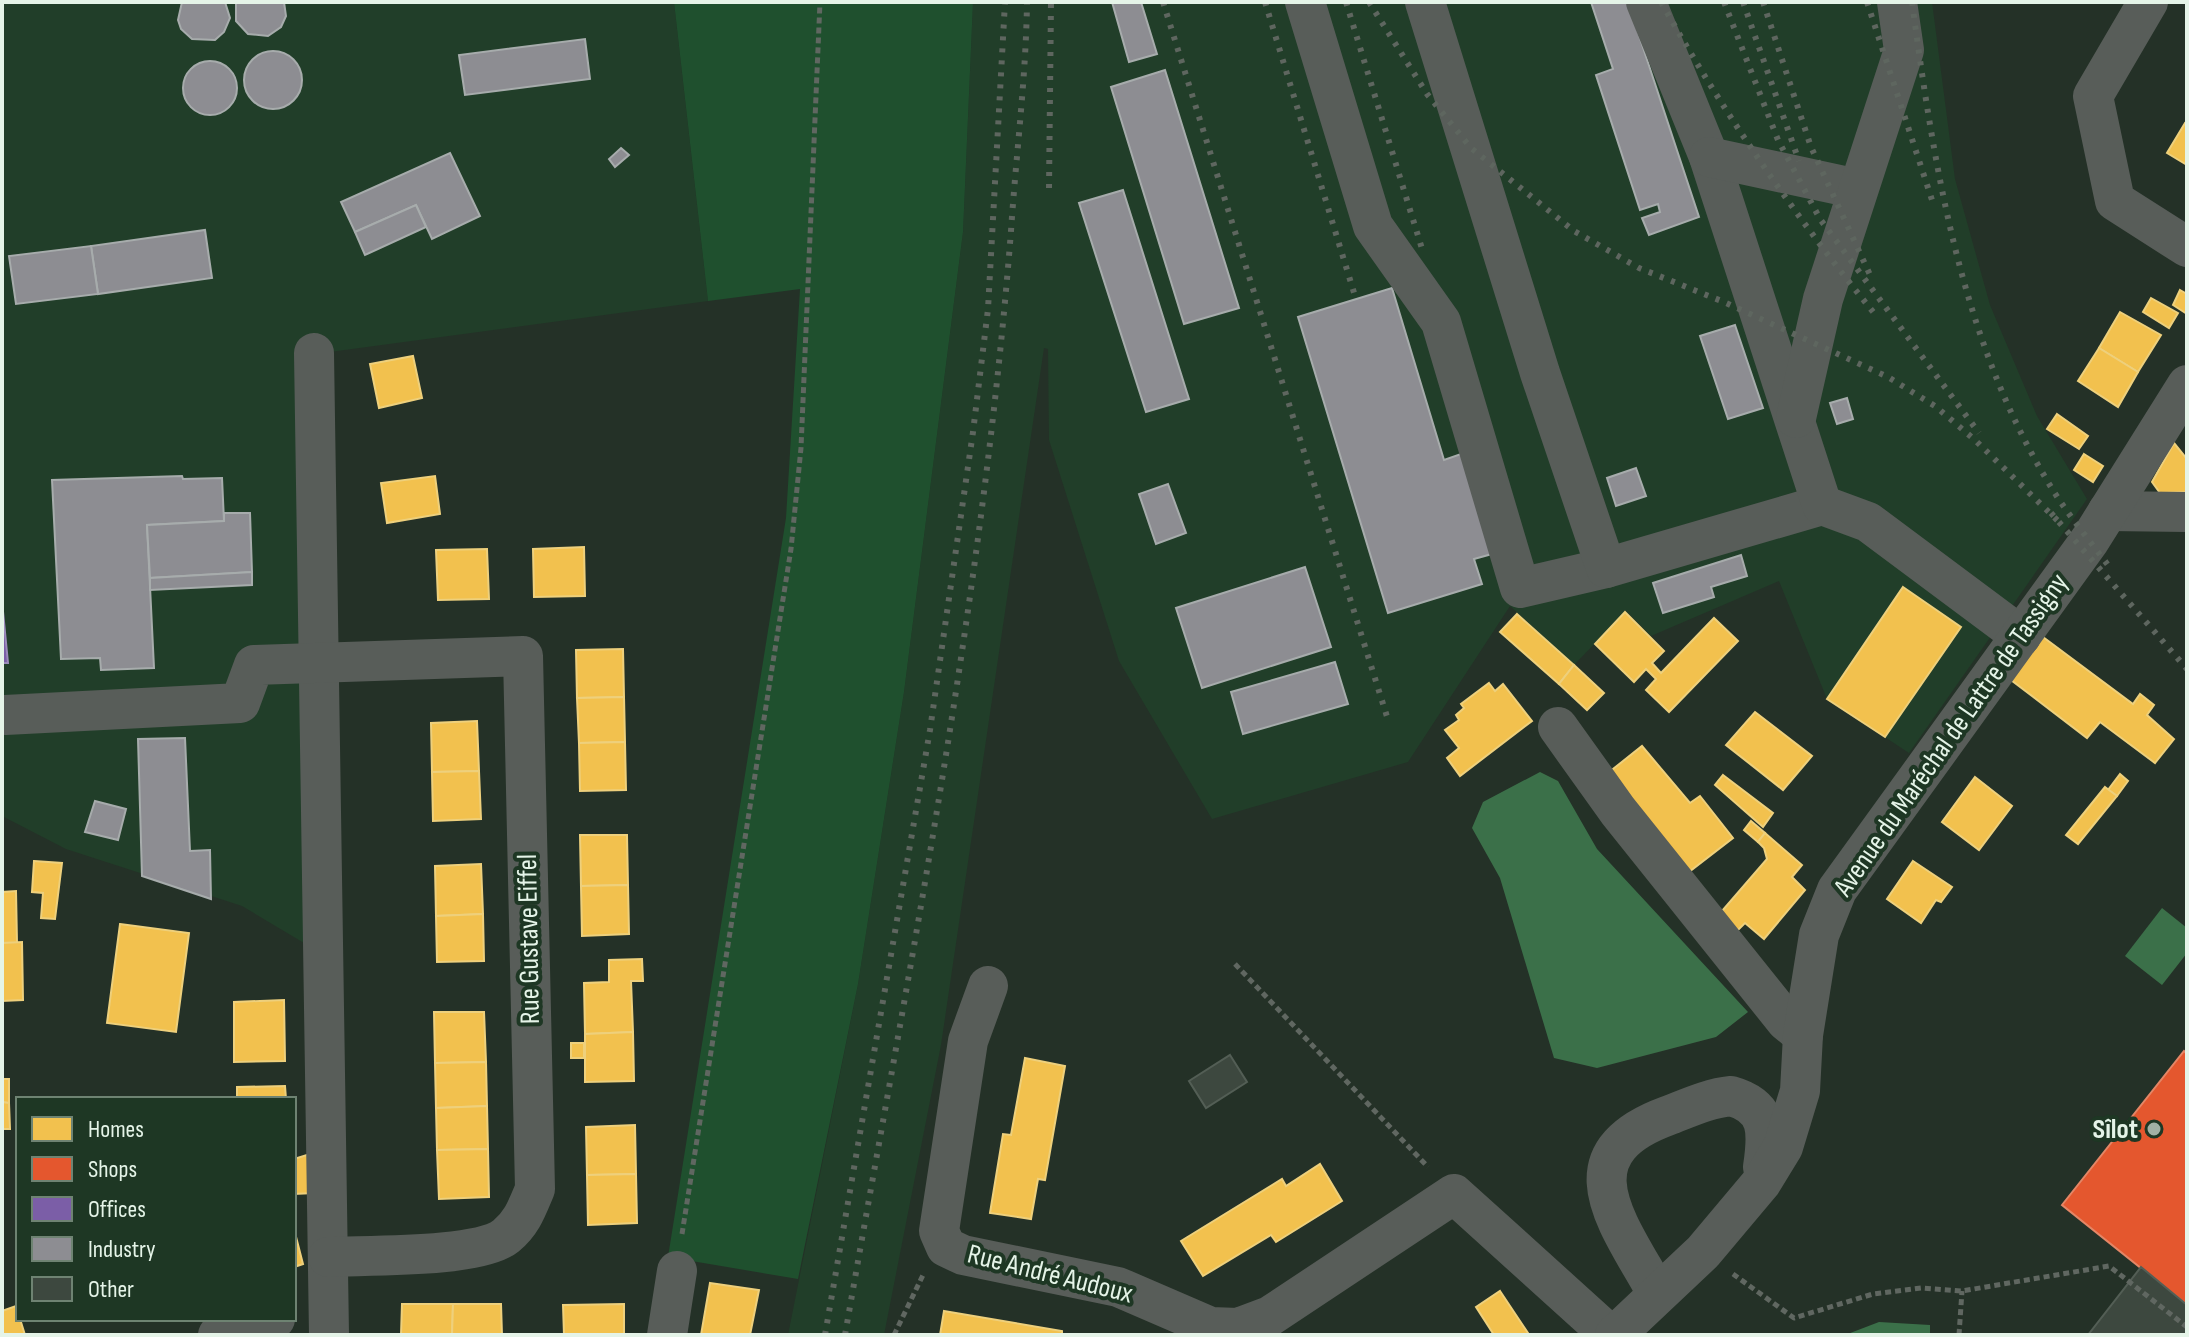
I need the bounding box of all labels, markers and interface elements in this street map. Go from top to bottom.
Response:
street label: Avenue du Maréchal de Lattre de Tassigny [1826,567,2075,903]
street label: Rue Gustave Eiffel [511,854,547,1024]
legend [16,1097,296,1321]
place label: Sîlot [2093,1113,2138,1146]
text: Homes [88,1115,144,1144]
marker: Sîlot [2145,1120,2163,1138]
text: Shops [88,1155,137,1184]
text: Offices [88,1195,146,1224]
text: Industry [88,1235,155,1264]
street label: Rue André Audoux [964,1238,1136,1311]
text: Other [88,1275,134,1304]

